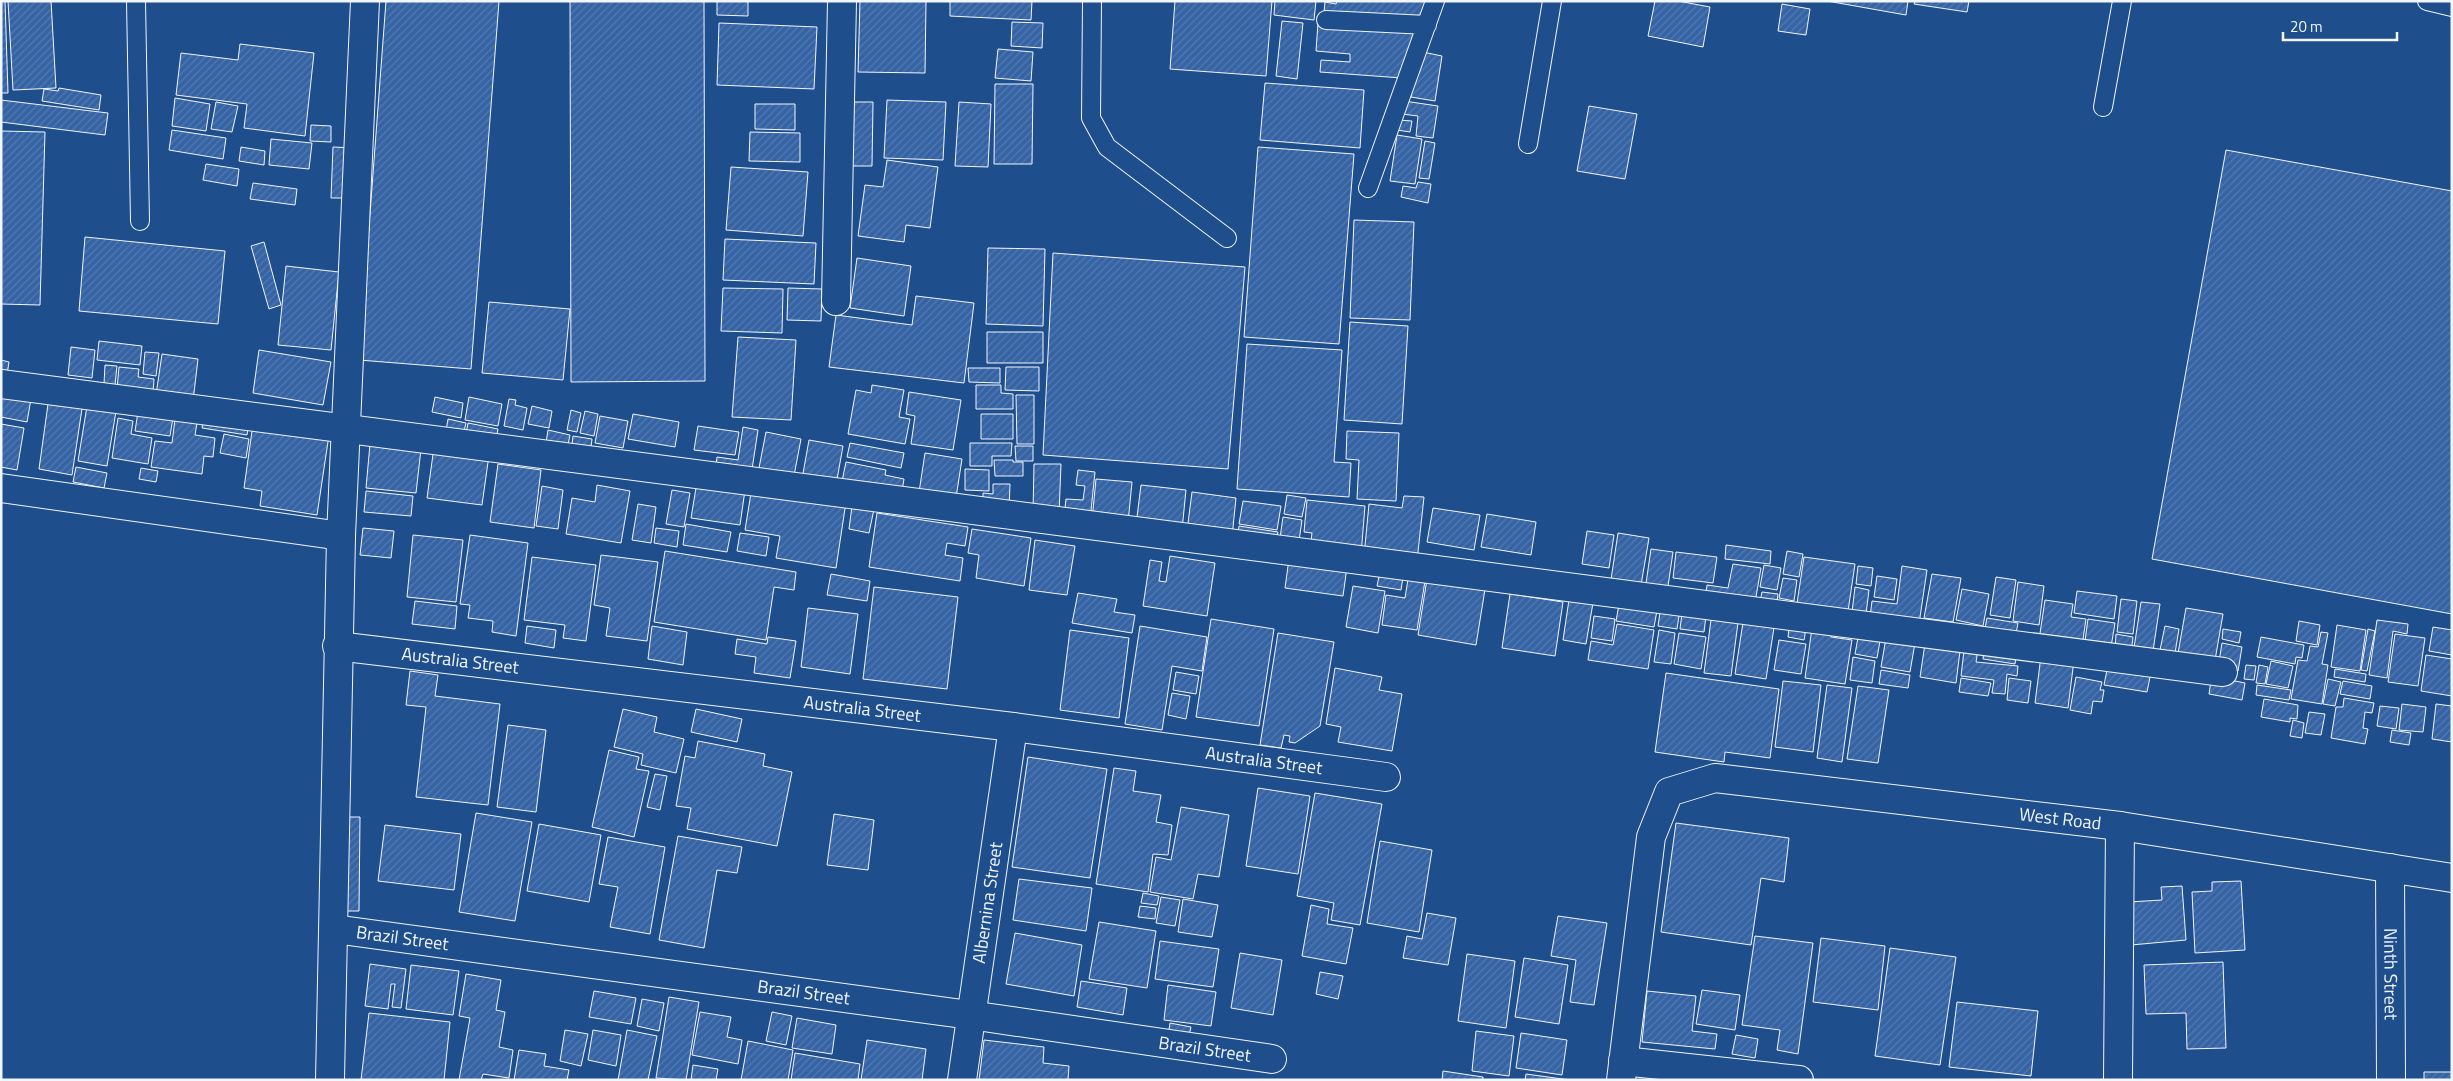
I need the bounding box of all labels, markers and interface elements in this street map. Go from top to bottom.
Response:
scale bar [2283,10,2397,42]
text: 20 m [2290,15,2323,38]
street label: Australia Street [400,640,521,681]
street label: Australia Street [802,688,923,729]
street label: Australia Street [1204,739,1325,781]
street label: West Road [2018,800,2103,837]
street label: Albernina Street [965,840,1009,965]
street label: Brazil Street [354,918,451,957]
street label: Ninth Street [2377,928,2405,1021]
street label: Brazil Street [756,972,852,1012]
street label: Brazil Street [1157,1029,1253,1069]

